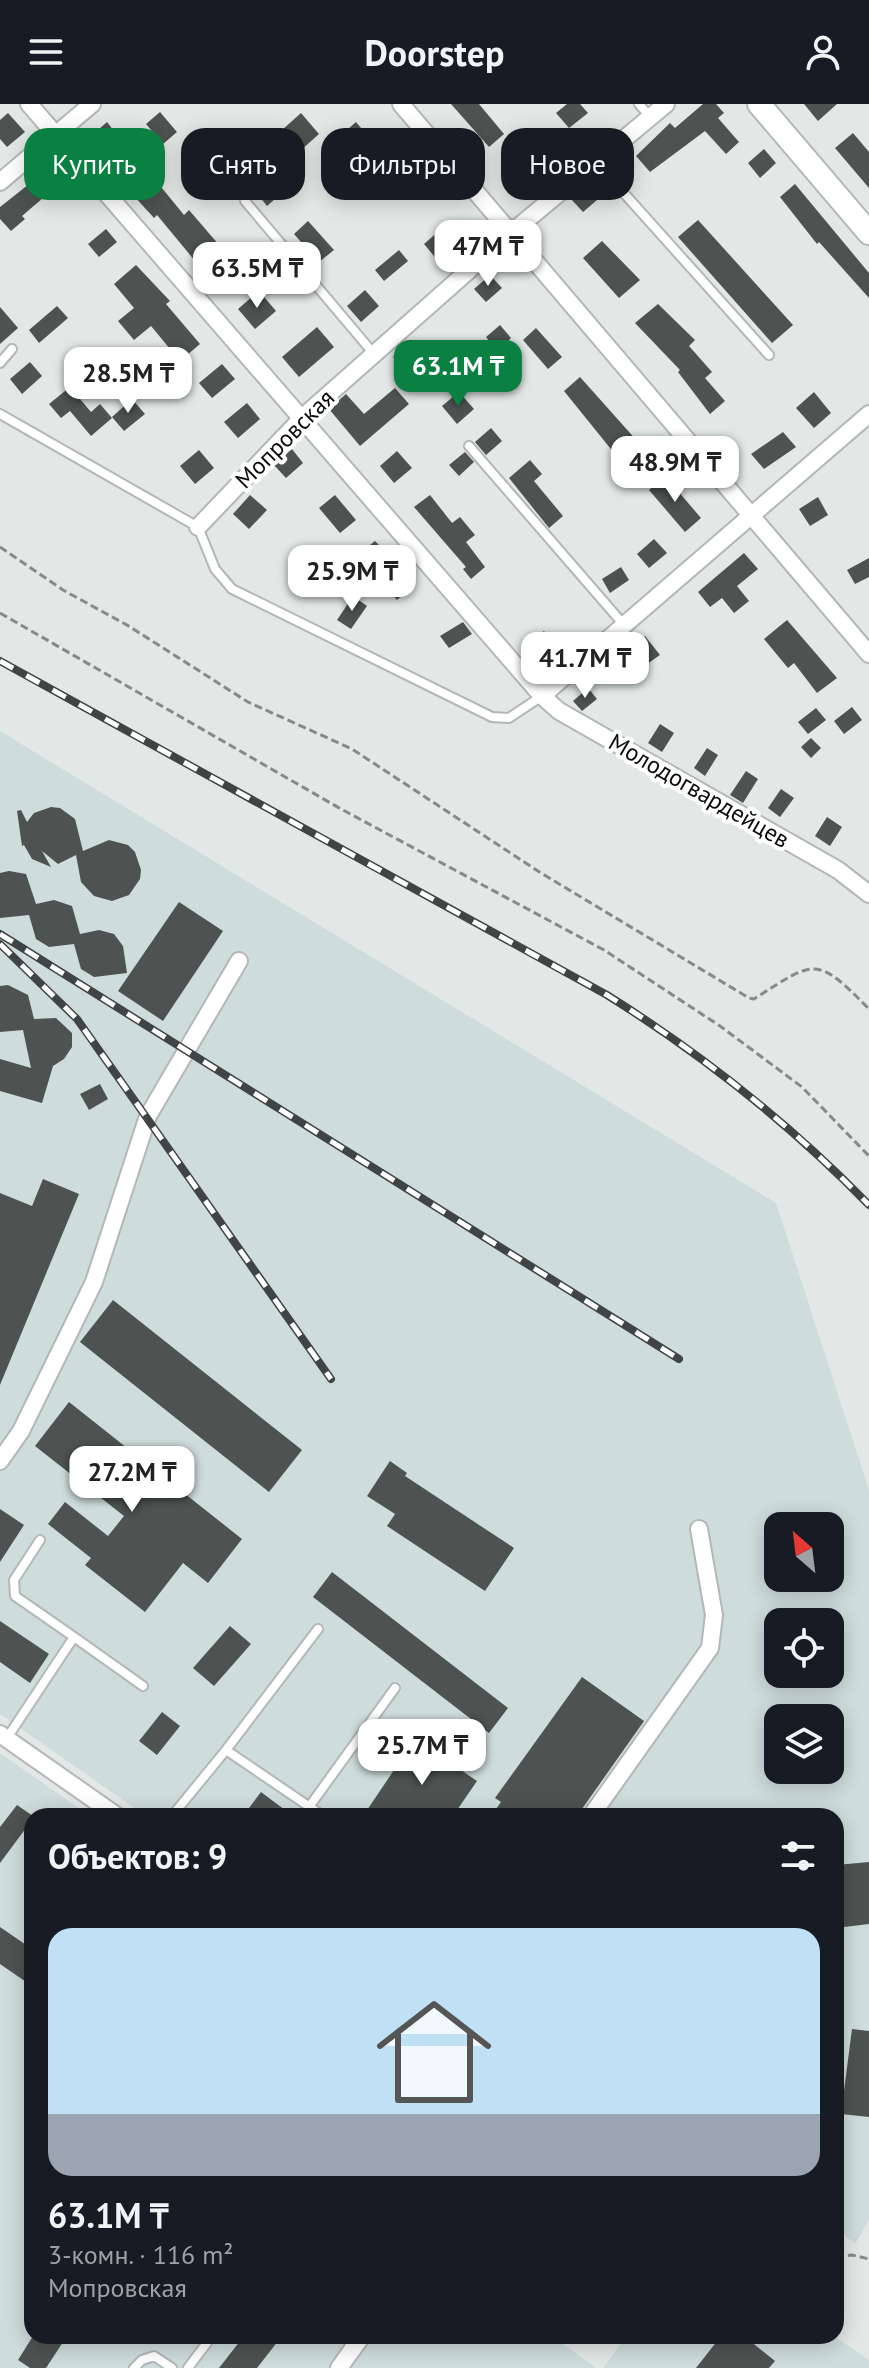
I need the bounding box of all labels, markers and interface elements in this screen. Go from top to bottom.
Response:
text: Doorstep [365,29,504,76]
icon: menu [24,30,68,74]
icon: person [801,30,845,74]
chip: Купить [24,128,165,200]
chip: Снять [181,128,305,200]
chip: Фильтры [321,128,485,200]
chip: Новое [501,128,634,200]
pin: 47M ₸ [432,220,544,288]
text: 47M ₸ [452,229,524,262]
pin: 63.5M ₸ [183,242,331,310]
text: 63.5M ₸ [211,251,303,284]
pin: 63.1M ₸ [384,340,532,408]
pin: 28.5M ₸ [54,347,202,415]
text: 63.1M ₸ [412,349,504,382]
text: 28.5M ₸ [82,356,174,389]
street label: Мопровская [228,382,341,495]
pin: 48.9M ₸ [601,436,749,504]
text: 48.9M ₸ [629,445,721,478]
pin: 25.9M ₸ [278,545,426,613]
text: 25.9M ₸ [306,554,398,587]
pin: 41.7M ₸ [511,632,659,700]
text: 41.7M ₸ [539,641,631,674]
street label: Молодогвардейцев [603,726,795,855]
pin: 27.2M ₸ [58,1446,206,1514]
text: 27.2M ₸ [87,1455,177,1488]
north arrow [764,1512,844,1592]
map controls [764,1512,844,1784]
button: locate [764,1608,844,1688]
button: layers [764,1704,844,1784]
pin: 25.7M ₸ [348,1719,496,1787]
text: 25.7M ₸ [376,1728,468,1761]
text: Объектов: 9 [48,1834,227,1878]
icon: filters [776,1834,820,1878]
icon: home [362,1980,506,2124]
text: 63.1M ₸ [48,2193,169,2237]
text: 3-комн. · 116 m² [48,2238,234,2271]
text: Мопровская [48,2271,187,2304]

